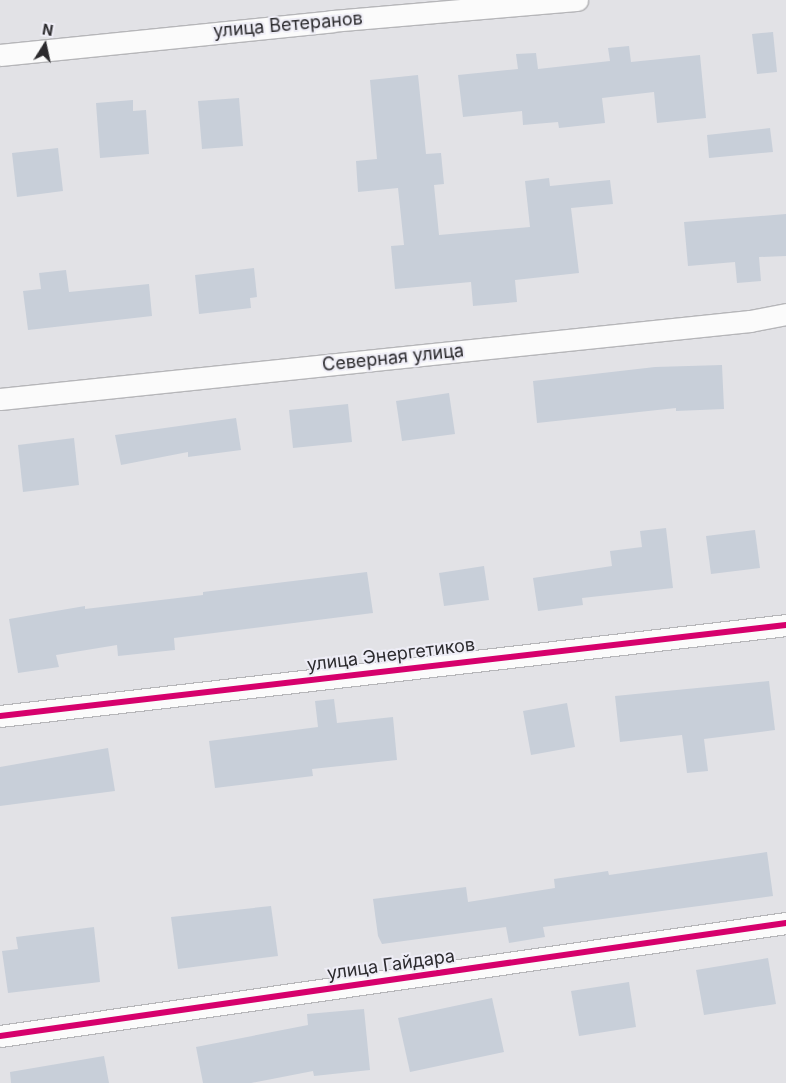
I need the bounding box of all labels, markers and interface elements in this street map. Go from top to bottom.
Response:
street label: улица Ветеранов [212,8,364,42]
north arrow [20,20,70,70]
text: N [41,20,54,39]
street label: Северная улица [321,340,465,376]
street label: улица Энергетиков [306,634,476,676]
street label: улица Гайдара [326,945,456,985]

